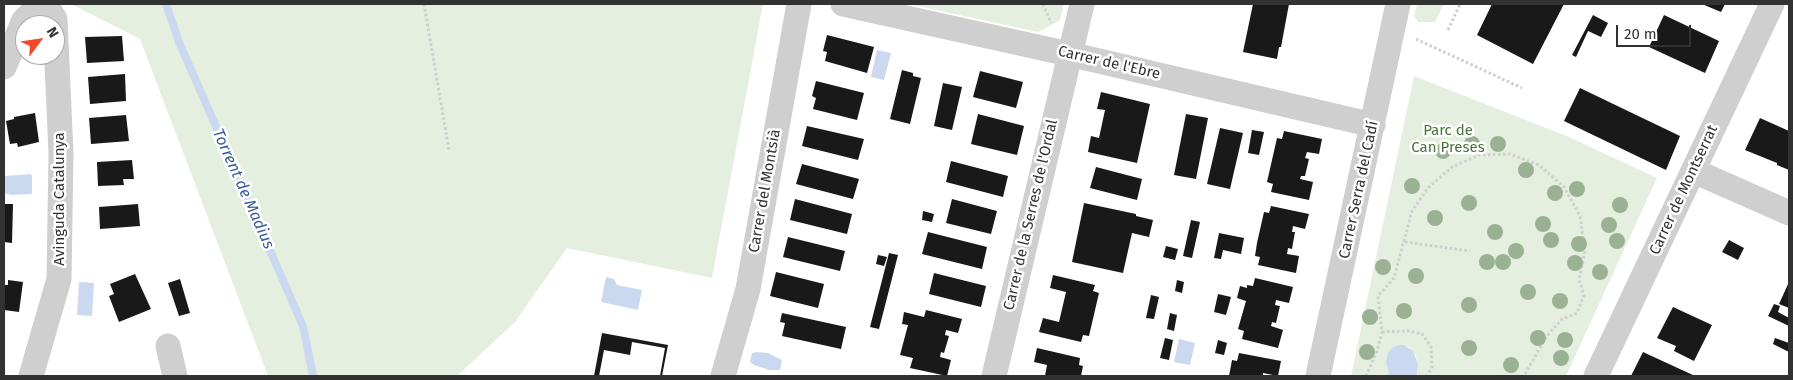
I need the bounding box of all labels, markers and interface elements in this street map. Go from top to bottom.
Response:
north arrow [15,15,65,65]
scale bar [1618,15,1693,47]
text: N [43,24,62,41]
text: 20 m [1624,25,1657,43]
street label: Carrer de l'Ebre [1056,42,1162,84]
street label: Carrer de la Serres de l'Ordal [1000,118,1062,312]
street label: Carrer Serra del Cadí [1336,119,1382,261]
park label: Parc de Can Preses [1411,122,1485,157]
street label: Carrer de Montserrat [1646,122,1722,258]
water label: Torrent de Madius [208,126,278,252]
street label: Carrer del Montsià [745,128,785,254]
street label: Avinguda Catalunya [51,132,69,266]

